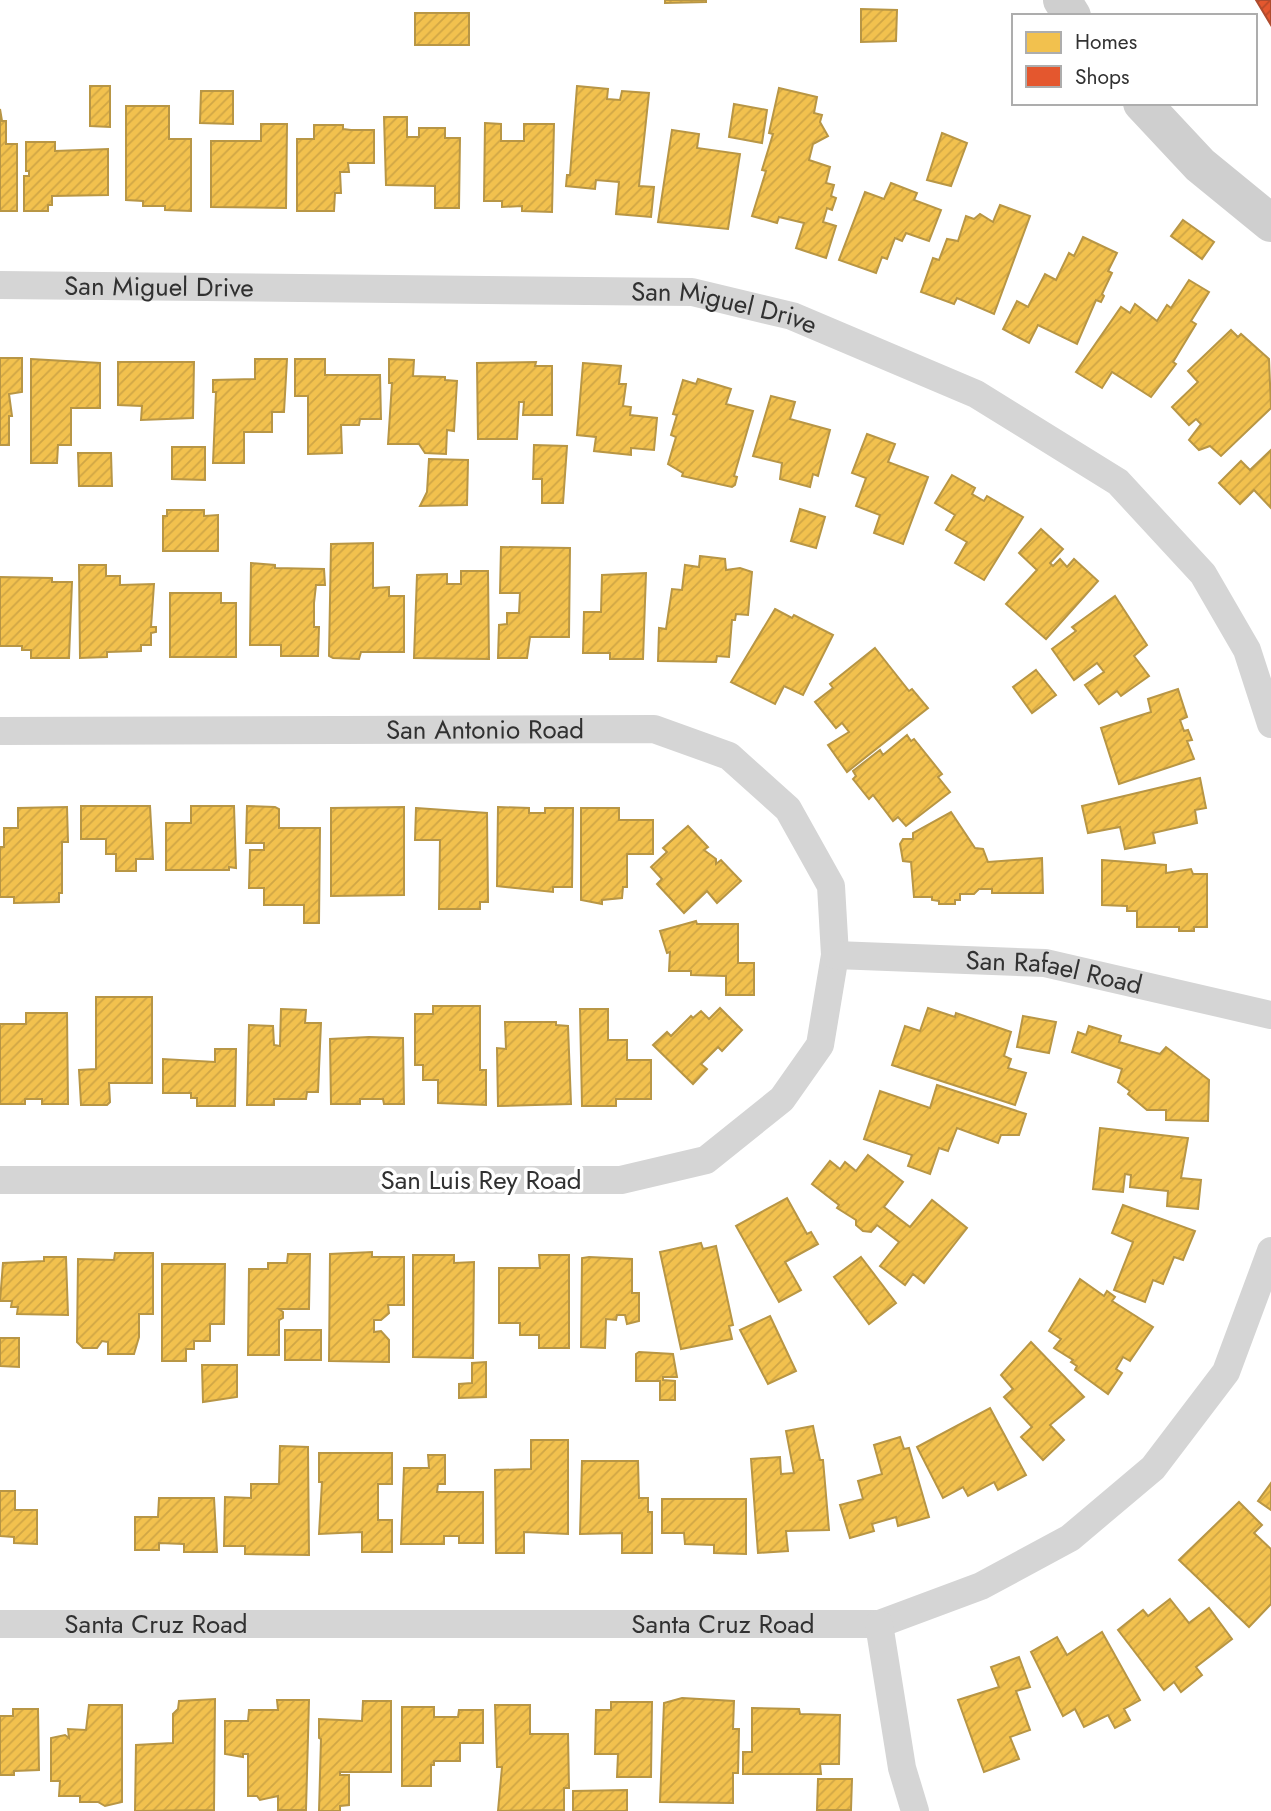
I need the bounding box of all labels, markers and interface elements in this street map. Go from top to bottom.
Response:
legend [1012,14,1257,105]
text: Homes [1075,27,1137,57]
text: Shops [1075,62,1129,92]
street label: San Miguel Drive [64,267,254,307]
street label: San Miguel Drive [631,272,823,344]
street label: San Antonio Road [386,710,584,749]
street label: San Rafael Road [965,941,1146,1004]
street label: San Luis Rey Road [381,1161,581,1199]
street label: Santa Cruz Road [64,1605,248,1643]
street label: Santa Cruz Road [631,1605,815,1643]

